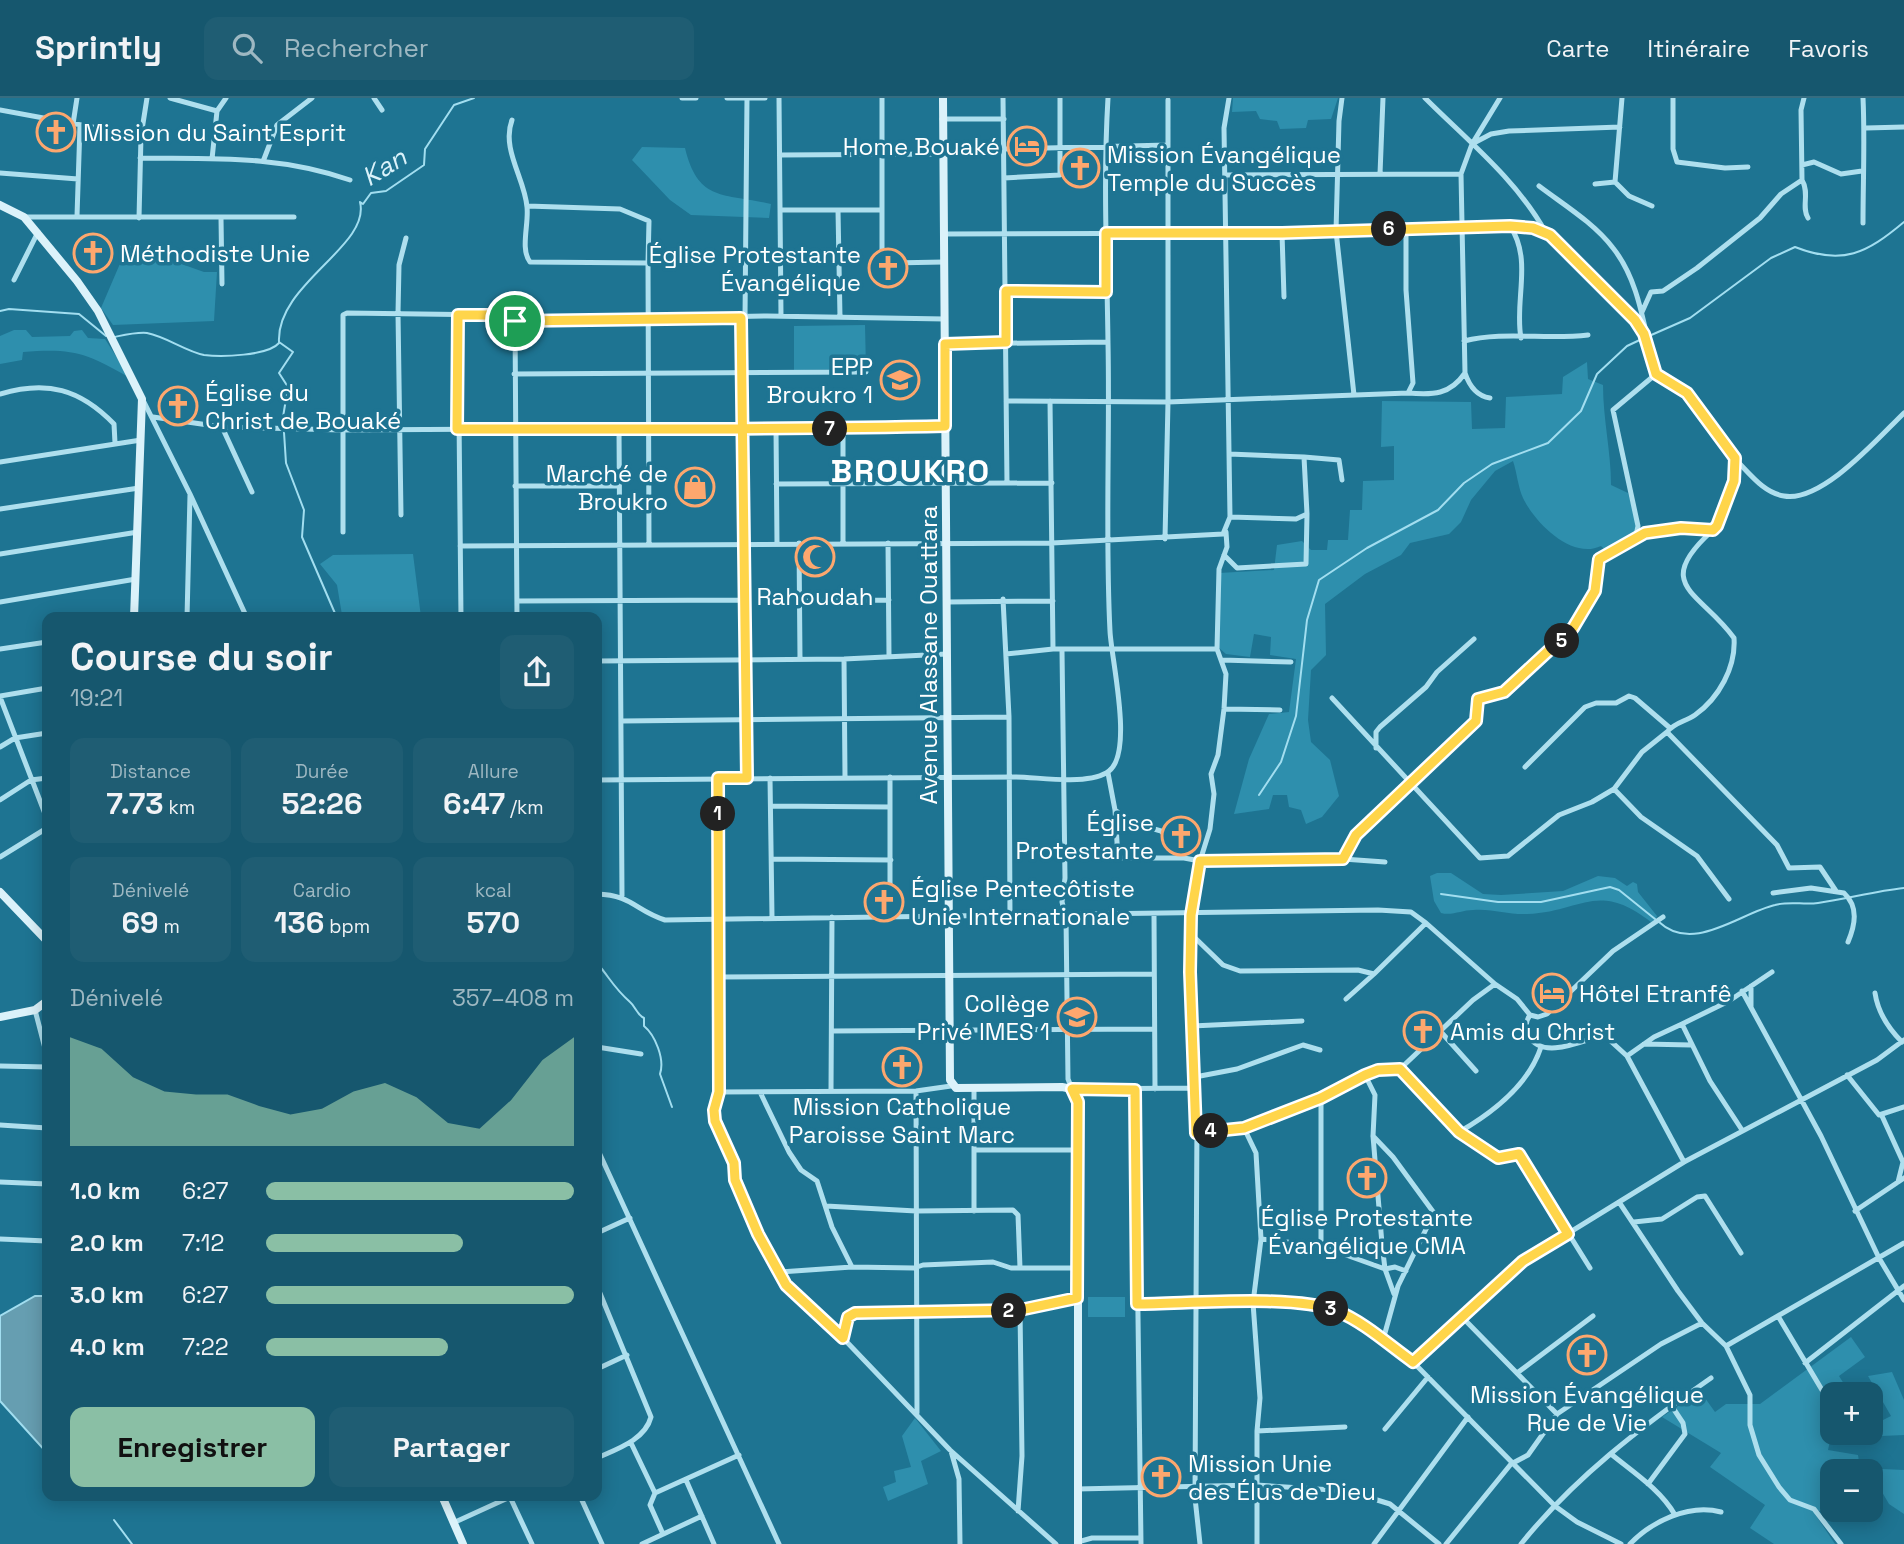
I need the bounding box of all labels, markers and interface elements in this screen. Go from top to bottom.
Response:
search box [204,17,694,80]
text: Sprintly [35,27,162,69]
icon: search [228,29,266,67]
text: Rechercher [284,31,429,65]
text: Carte [1546,33,1609,64]
text: Itinéraire [1647,33,1750,64]
text: Favoris [1788,33,1869,64]
church icon: Mission du Saint Esprit [35,111,77,153]
place label: Mission du Saint Esprit [83,117,346,148]
hotel icon: Home Bouaké [1006,125,1048,167]
place label: Home Bouaké [843,131,1000,162]
place label: Mission Évangélique Temple du Succès [1107,139,1341,198]
water label: Kan [355,140,414,194]
church icon: Mission Évangélique Temple du Succès [1059,147,1101,189]
pin: 6 [1372,212,1406,246]
text: 6 [1383,216,1394,241]
church icon: Méthodiste Unie [72,232,114,274]
place label: Méthodiste Unie [120,238,311,269]
place label: Église Protestante Évangélique [649,239,861,298]
church icon: Église Protestante Évangélique [867,247,909,289]
pin [485,291,545,351]
icon: arrive [496,302,534,340]
place label: EPP Broukro 1 [766,351,873,410]
school or university icon: EPP Broukro 1 [879,359,921,401]
place label: Église du Christ de Bouaké [205,377,401,436]
church icon: Église du Christ de Bouaké [157,385,199,427]
pin: 7 [812,412,848,446]
text: 7 [824,416,835,441]
district label: BROUKRO [831,451,991,491]
place label: Marché de Broukro [546,458,668,517]
shop icon: Marché de Broukro [674,466,716,508]
street label: Avenue Alassane Ouattara [913,505,944,804]
mosque icon: Rahoudah [794,536,836,578]
place label: Rahoudah [756,581,874,612]
pin: 5 [1544,624,1580,658]
text: 5 [1556,628,1567,653]
text: Course du soir [70,633,333,681]
button: share [500,635,574,709]
text: 19:21 [70,683,123,713]
text: Distance [110,759,191,784]
text: Durée [295,759,349,784]
text: Allure [468,759,519,784]
text: 7.73 [106,784,164,823]
text: 52:26 [282,784,362,823]
text: 6:47 [443,784,505,823]
text: km [164,795,195,820]
text: /km [505,795,544,820]
pin: 1 [700,796,736,832]
text: 1 [713,801,722,826]
place label: Église Protestante [1015,807,1154,866]
church icon: Église Protestante [1160,815,1202,857]
place label: Église Pentecôtiste Unie Internationale [911,873,1135,932]
text: Dénivelé [112,878,189,903]
text: Cardio [293,878,351,903]
text: kcal [475,878,512,903]
church icon: Église Pentecôtiste Unie Internationale [863,881,905,923]
text: 69 [122,903,159,942]
text: 136 [274,903,324,942]
text: 570 [467,903,520,942]
text: m [159,914,180,939]
text: bpm [324,914,370,939]
hotel icon: Hôtel Etranfê [1531,972,1573,1014]
place label: Hôtel Etranfê [1579,978,1732,1009]
text: Dénivelé [70,983,163,1013]
text: 357–408 m [452,983,574,1013]
place label: Collège Privé IMES 1 [917,988,1050,1047]
school or university icon: Collège Privé IMES 1 [1056,996,1098,1038]
church icon: Amis du Christ [1402,1010,1444,1052]
place label: Amis du Christ [1450,1016,1615,1047]
church icon: Mission Catholique Paroisse Saint Marc [881,1046,923,1088]
place label: Mission Catholique Paroisse Saint Marc [789,1091,1015,1150]
pin: 4 [1194,1114,1228,1148]
text: 4 [1204,1118,1217,1143]
church icon: Église Protestante Évangélique CMA [1346,1157,1388,1199]
text: 1.0 km [70,1176,140,1206]
text: 6:27 [182,1176,229,1206]
place label: Église Protestante Évangélique CMA [1261,1202,1473,1261]
text: 2.0 km [70,1228,144,1258]
text: 7:12 [182,1228,224,1258]
text: 3.0 km [70,1280,144,1310]
text: 6:27 [182,1280,229,1310]
pin: 3 [1314,1292,1348,1326]
pin: 2 [992,1294,1026,1328]
text: 3 [1325,1296,1336,1321]
text: 2 [1003,1298,1014,1323]
text: 4.0 km [70,1332,145,1362]
text: 7:22 [182,1332,229,1362]
church icon: Mission Évangélique Rue de Vie [1566,1334,1608,1376]
place label: Mission Évangélique Rue de Vie [1470,1379,1704,1438]
map controls [1820,1382,1883,1522]
button: + [1820,1382,1883,1445]
button: Enregistrer [70,1407,315,1487]
button: Partager [329,1407,574,1487]
place label: Mission Unie des Élus de Dieu [1188,1448,1376,1507]
church icon: Mission Unie des Élus de Dieu [1140,1456,1182,1498]
button: − [1820,1459,1883,1522]

